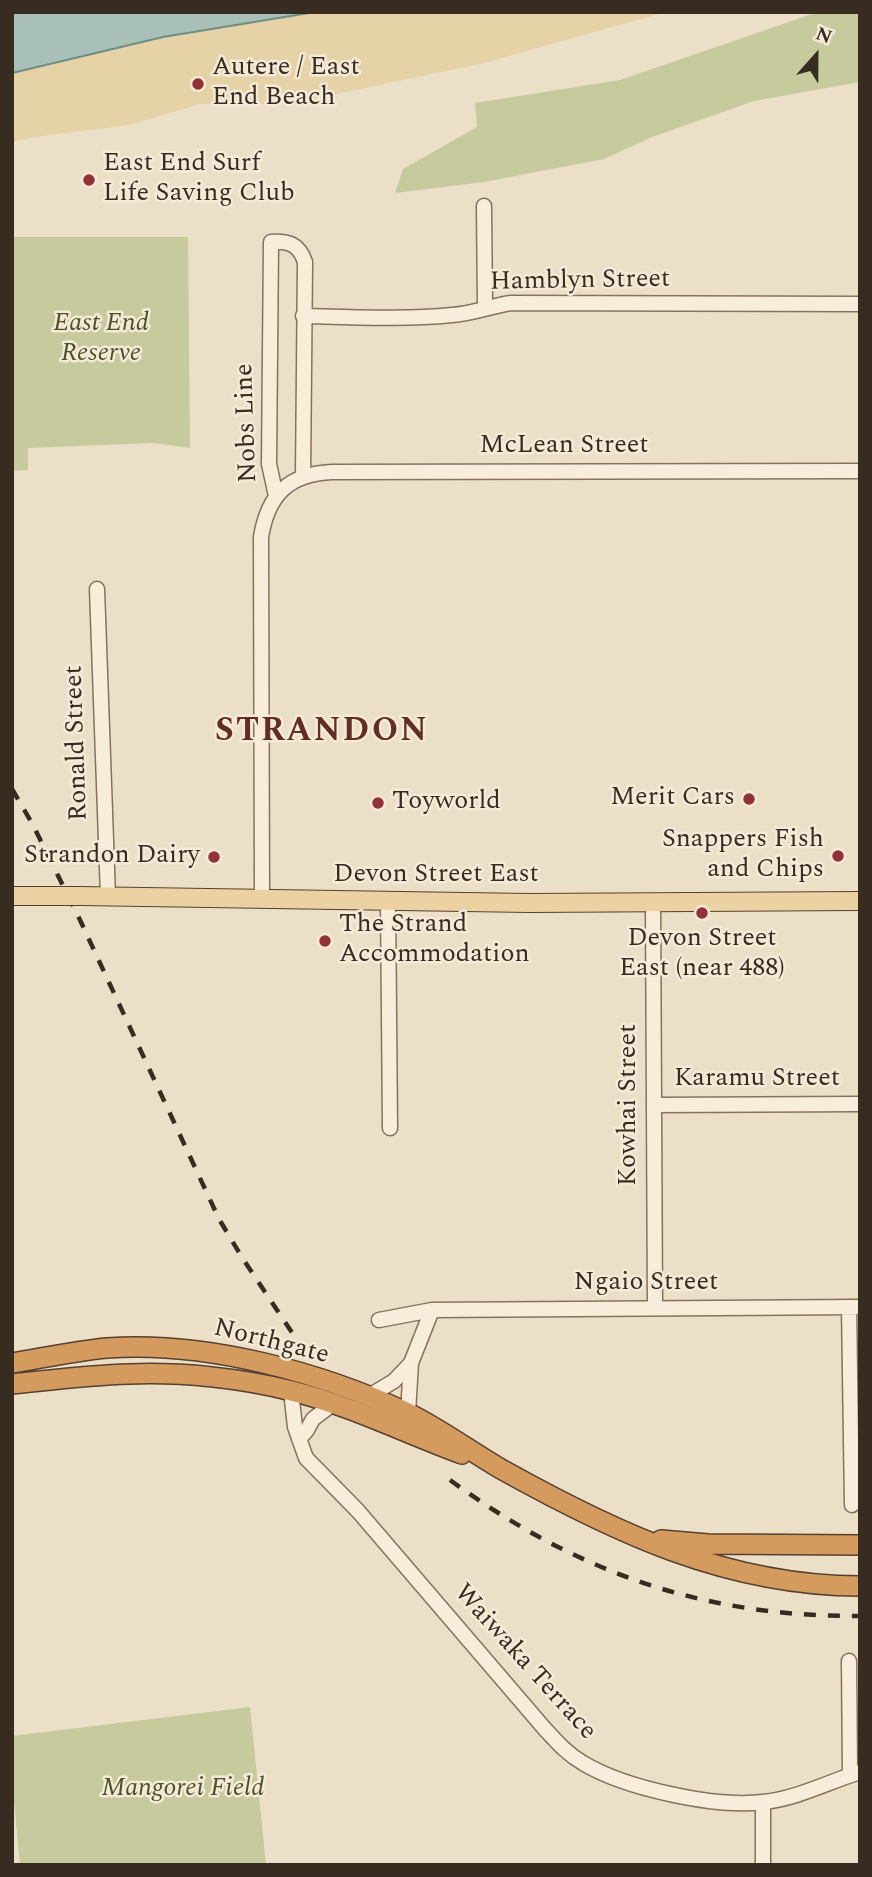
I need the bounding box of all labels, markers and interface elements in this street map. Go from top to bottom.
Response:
text: N [811,20,836,52]
north arrow [781,21,851,91]
place label: Autere / East End Beach [212,53,360,114]
marker: Autere / East End Beach [190,76,206,92]
place label: East End Surf Life Saving Club [103,149,295,210]
marker: East End Surf Life Saving Club [81,172,97,188]
street label: Hamblyn Street [490,265,670,299]
park label: East End Reserve [53,309,149,370]
street label: Nobs Line [230,363,266,483]
street label: McLean Street [479,431,649,463]
street label: Ronald Street [60,665,96,821]
district label: STRANDON [216,714,428,754]
place label: Merit Cars [610,783,735,815]
place label: Toyworld [392,787,501,819]
marker: Merit Cars [741,791,757,807]
marker: Toyworld [370,795,386,811]
place label: Snappers Fish and Chips [662,825,824,886]
place label: Strandon Dairy [24,841,200,873]
marker: Snappers Fish and Chips [830,848,846,864]
marker: Strandon Dairy [206,849,222,865]
street label: Devon Street East [333,860,539,892]
marker: Devon Street East (near 488) [694,905,710,921]
place label: The Strand Accommodation [339,910,530,972]
place label: Devon Street East (near 488) [619,924,785,986]
marker: The Strand Accommodation [317,933,333,949]
street label: Kowhai Street [614,1024,646,1186]
street label: Karamu Street [674,1064,840,1096]
street label: Ngaio Street [574,1268,718,1300]
street label: Northgate [210,1314,332,1372]
street label: Waiwaka Terrace [446,1579,602,1747]
park label: Mangorei Field [102,1774,264,1806]

